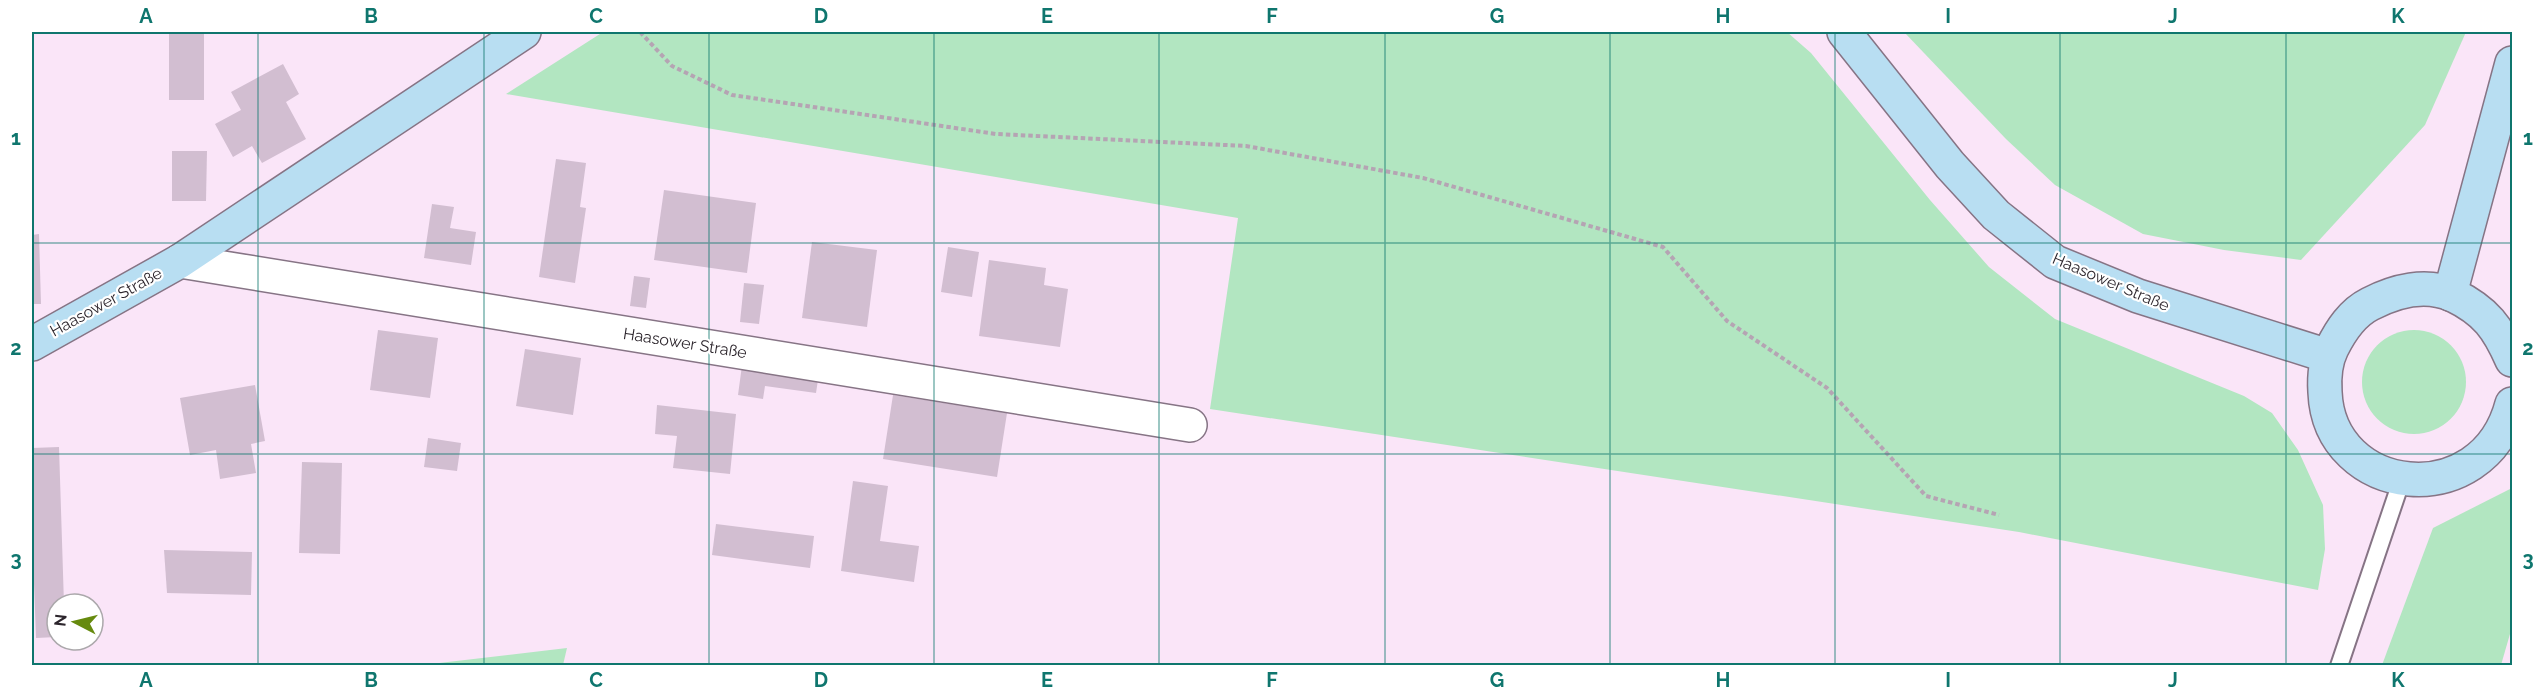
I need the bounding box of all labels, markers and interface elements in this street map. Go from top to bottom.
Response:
text: A [139,4,153,28]
text: B [364,4,378,28]
text: C [589,4,603,28]
text: D [814,4,828,28]
text: E [1041,4,1053,28]
text: F [1266,4,1278,28]
text: G [1490,4,1504,28]
text: H [1716,4,1730,28]
text: I [1945,4,1951,28]
text: J [2168,4,2178,28]
text: K [2391,4,2405,28]
text: 1 [11,126,21,150]
text: 1 [2523,126,2533,150]
street label: Haasower Straße [2050,249,2172,315]
street label: Haasower Straße [47,263,165,341]
street label: Haasower Straße [622,324,748,362]
text: 2 [10,336,22,360]
text: 2 [2522,336,2534,360]
text: 3 [10,547,22,571]
text: 3 [2522,547,2534,571]
north arrow [45,592,105,652]
text: N [50,613,71,627]
text: A [139,668,153,692]
text: B [364,668,378,692]
text: C [589,668,603,692]
text: D [814,668,828,692]
text: E [1041,668,1053,692]
text: F [1266,668,1278,692]
text: G [1490,668,1504,692]
text: H [1716,668,1730,692]
text: I [1945,668,1951,692]
text: J [2168,668,2178,692]
text: K [2391,668,2405,692]

